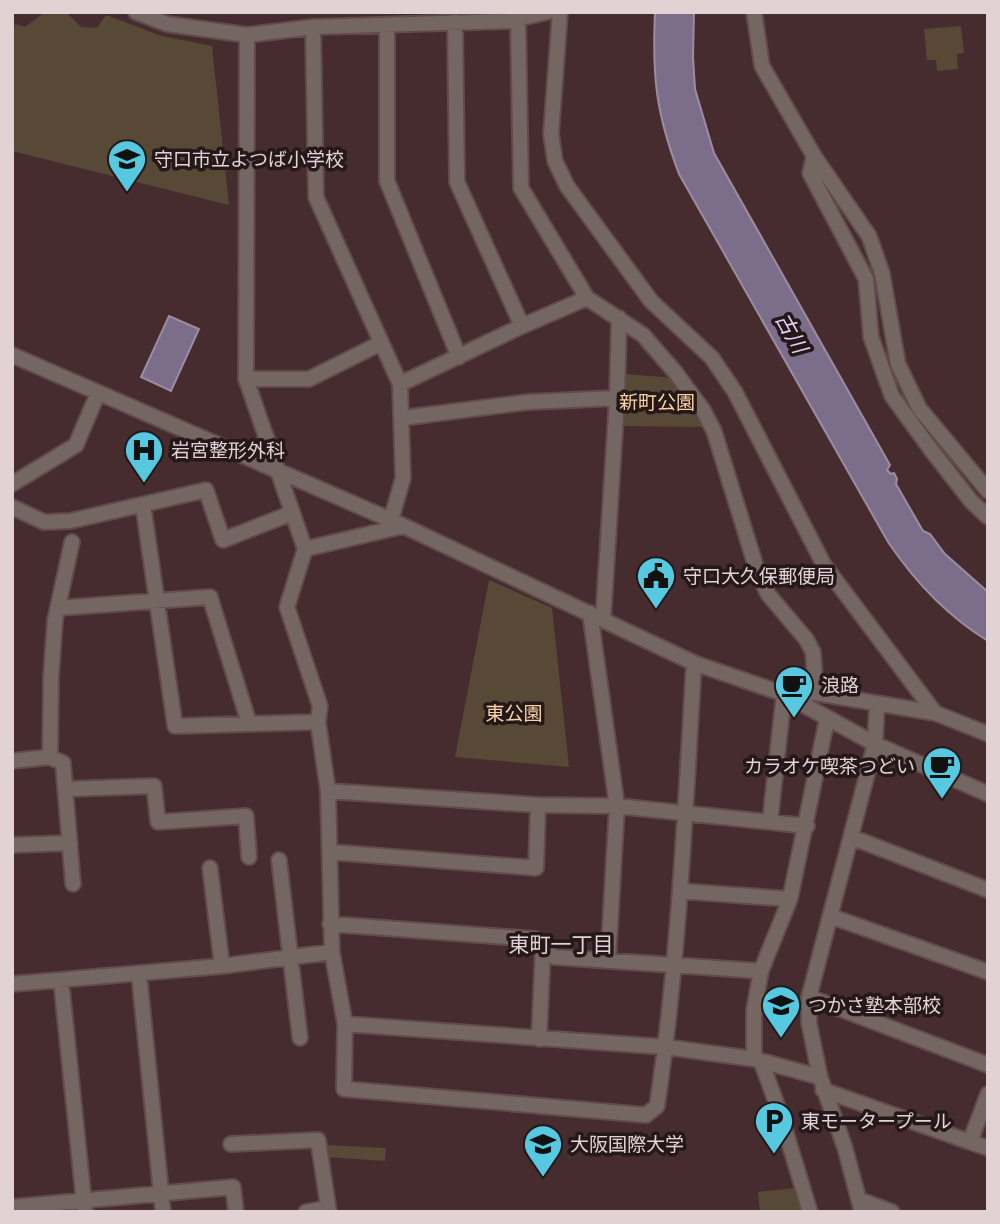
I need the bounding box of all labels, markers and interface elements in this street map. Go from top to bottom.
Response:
school or university icon: 守口市立よつば小学校 [106,138,148,193]
place label: 守口市立よつば小学校 [154,148,344,171]
water label: 古川 [770,308,814,359]
park label: 新町公園 [619,391,695,414]
hospital icon: 岩宮整形外科 [123,429,165,484]
place label: 岩宮整形外科 [171,439,285,462]
public building icon: 守口大久保郵便局 [635,555,677,610]
place label: 守口大久保郵便局 [683,565,835,588]
cafe icon: 浪路 [773,664,815,719]
place label: 浪路 [821,674,859,697]
park label: 東公園 [485,702,543,725]
cafe icon: カラオケ喫茶つどい [921,745,963,800]
place label: カラオケ喫茶つどい [744,755,915,778]
district label: 東町一丁目 [509,932,614,957]
school or university icon: つかさ塾本部校 [760,984,802,1039]
place label: つかさ塾本部校 [808,994,941,1017]
parking icon: 東モータープール [753,1100,795,1155]
place label: 東モータープール [801,1110,952,1133]
school or university icon: 大阪国際大学 [522,1123,564,1178]
place label: 大阪国際大学 [570,1133,684,1156]

